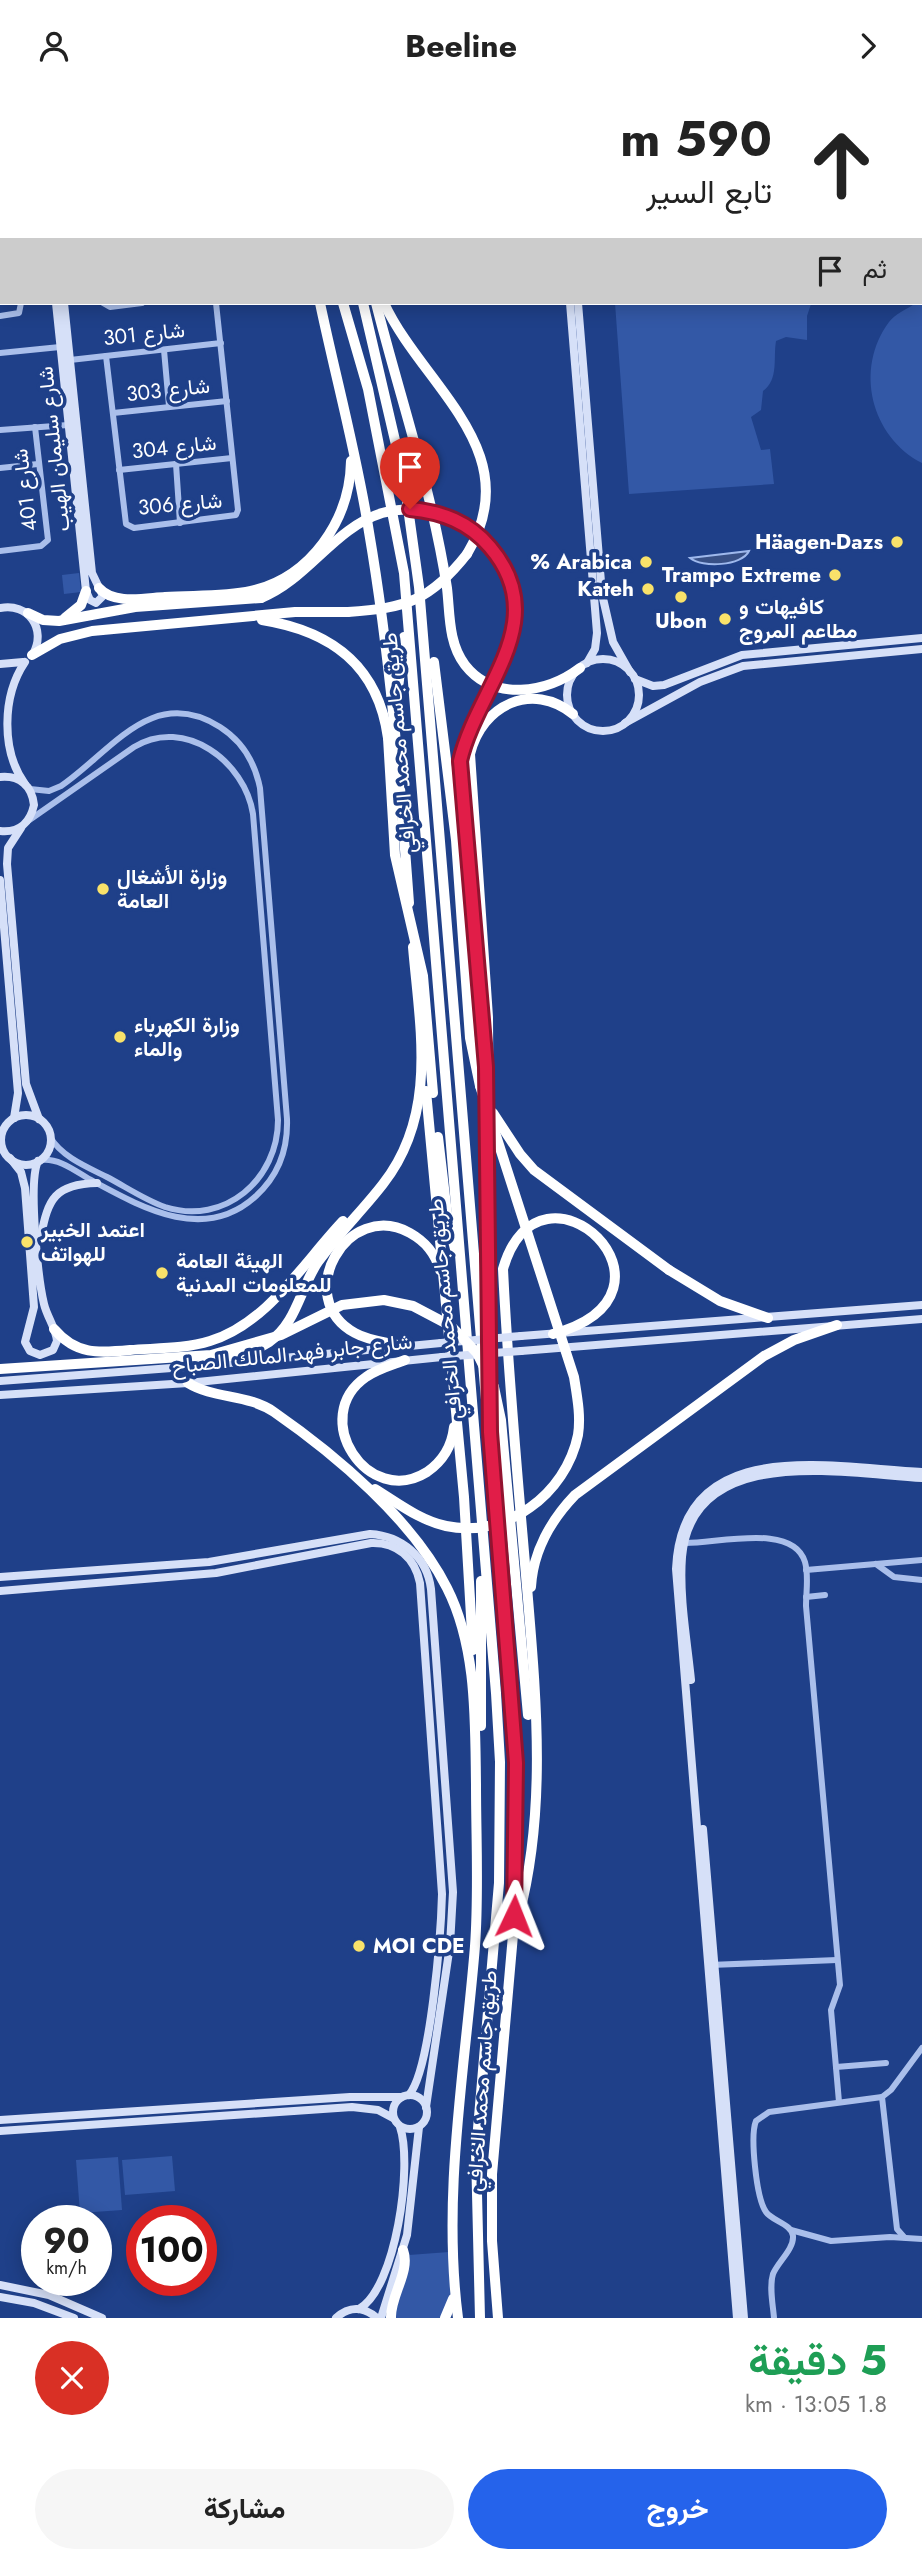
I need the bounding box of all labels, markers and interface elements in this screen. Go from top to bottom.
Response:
text: Beeline [405,23,517,69]
icon: person [35,27,73,65]
icon: forward [849,27,887,65]
text: 590 m [620,104,772,174]
icon: ahead [796,119,887,210]
text: تابع السير [646,169,772,215]
text: ثم [863,250,887,288]
icon: arrive [811,252,849,290]
street label: شارع 301 [102,315,186,353]
street label: شارع سليمان الهيب [30,365,78,533]
street label: شارع 303 [125,371,211,409]
street label: شارع 304 [130,428,218,466]
pin [380,437,440,509]
street label: شارع 401 [5,447,45,533]
icon: arrive [391,448,429,486]
street label: شارع 306 [136,485,224,523]
place label: Häagen-Dazs [755,527,883,557]
marker: Häagen-Dazs [889,534,905,550]
place label: % Arabica [531,547,632,577]
marker: % Arabica [638,554,654,570]
place label: Trampo Extreme [662,560,821,590]
marker: Trampo Extreme [827,567,843,583]
place label: Kateh [577,574,634,604]
marker: Kateh [640,581,656,597]
marker: Ubon [673,589,689,605]
place label: كافيهات و مطاعم المروج [739,592,857,646]
place label: Ubon [655,606,707,636]
marker: كافيهات و مطاعم المروج [717,611,733,627]
street label: طريق جاسم محمد الخرافي [374,631,426,855]
place label: وزارة الأشغال العامة [117,862,227,916]
marker: وزارة الأشغال العامة [95,881,111,897]
place label: وزارة الكهرباء والماء [134,1010,240,1064]
marker: وزارة الكهرباء والماء [112,1029,128,1045]
street label: طريق جاسم محمد الخرافي [420,1197,472,1421]
place label: اعتمد الخبير للهواتف [40,1215,145,1269]
marker: اعتمد الخبير للهواتف [19,1234,35,1250]
place label: الهيئة العامة للمعلومات المدنية [176,1246,332,1300]
marker: الهيئة العامة للمعلومات المدنية [154,1265,170,1281]
street label: شارع جابر فهد المالك الصباح [170,1326,414,1382]
position arrow [477,1879,551,1953]
place label: MOI CDE [373,1931,465,1961]
marker: MOI CDE [351,1938,367,1954]
street label: طريق جاسم محمد الخرافي [459,1969,507,2193]
speed limit sign: 100 [126,2205,217,2296]
text: 90 [43,2216,90,2266]
text: km/h [46,2255,87,2281]
text: 5 دقيقة [748,2330,887,2391]
button: close [35,2341,109,2415]
text: 1.8 km · 13:05 [745,2387,887,2421]
button: مشاركة [35,2469,454,2549]
button: خروج [468,2469,887,2549]

